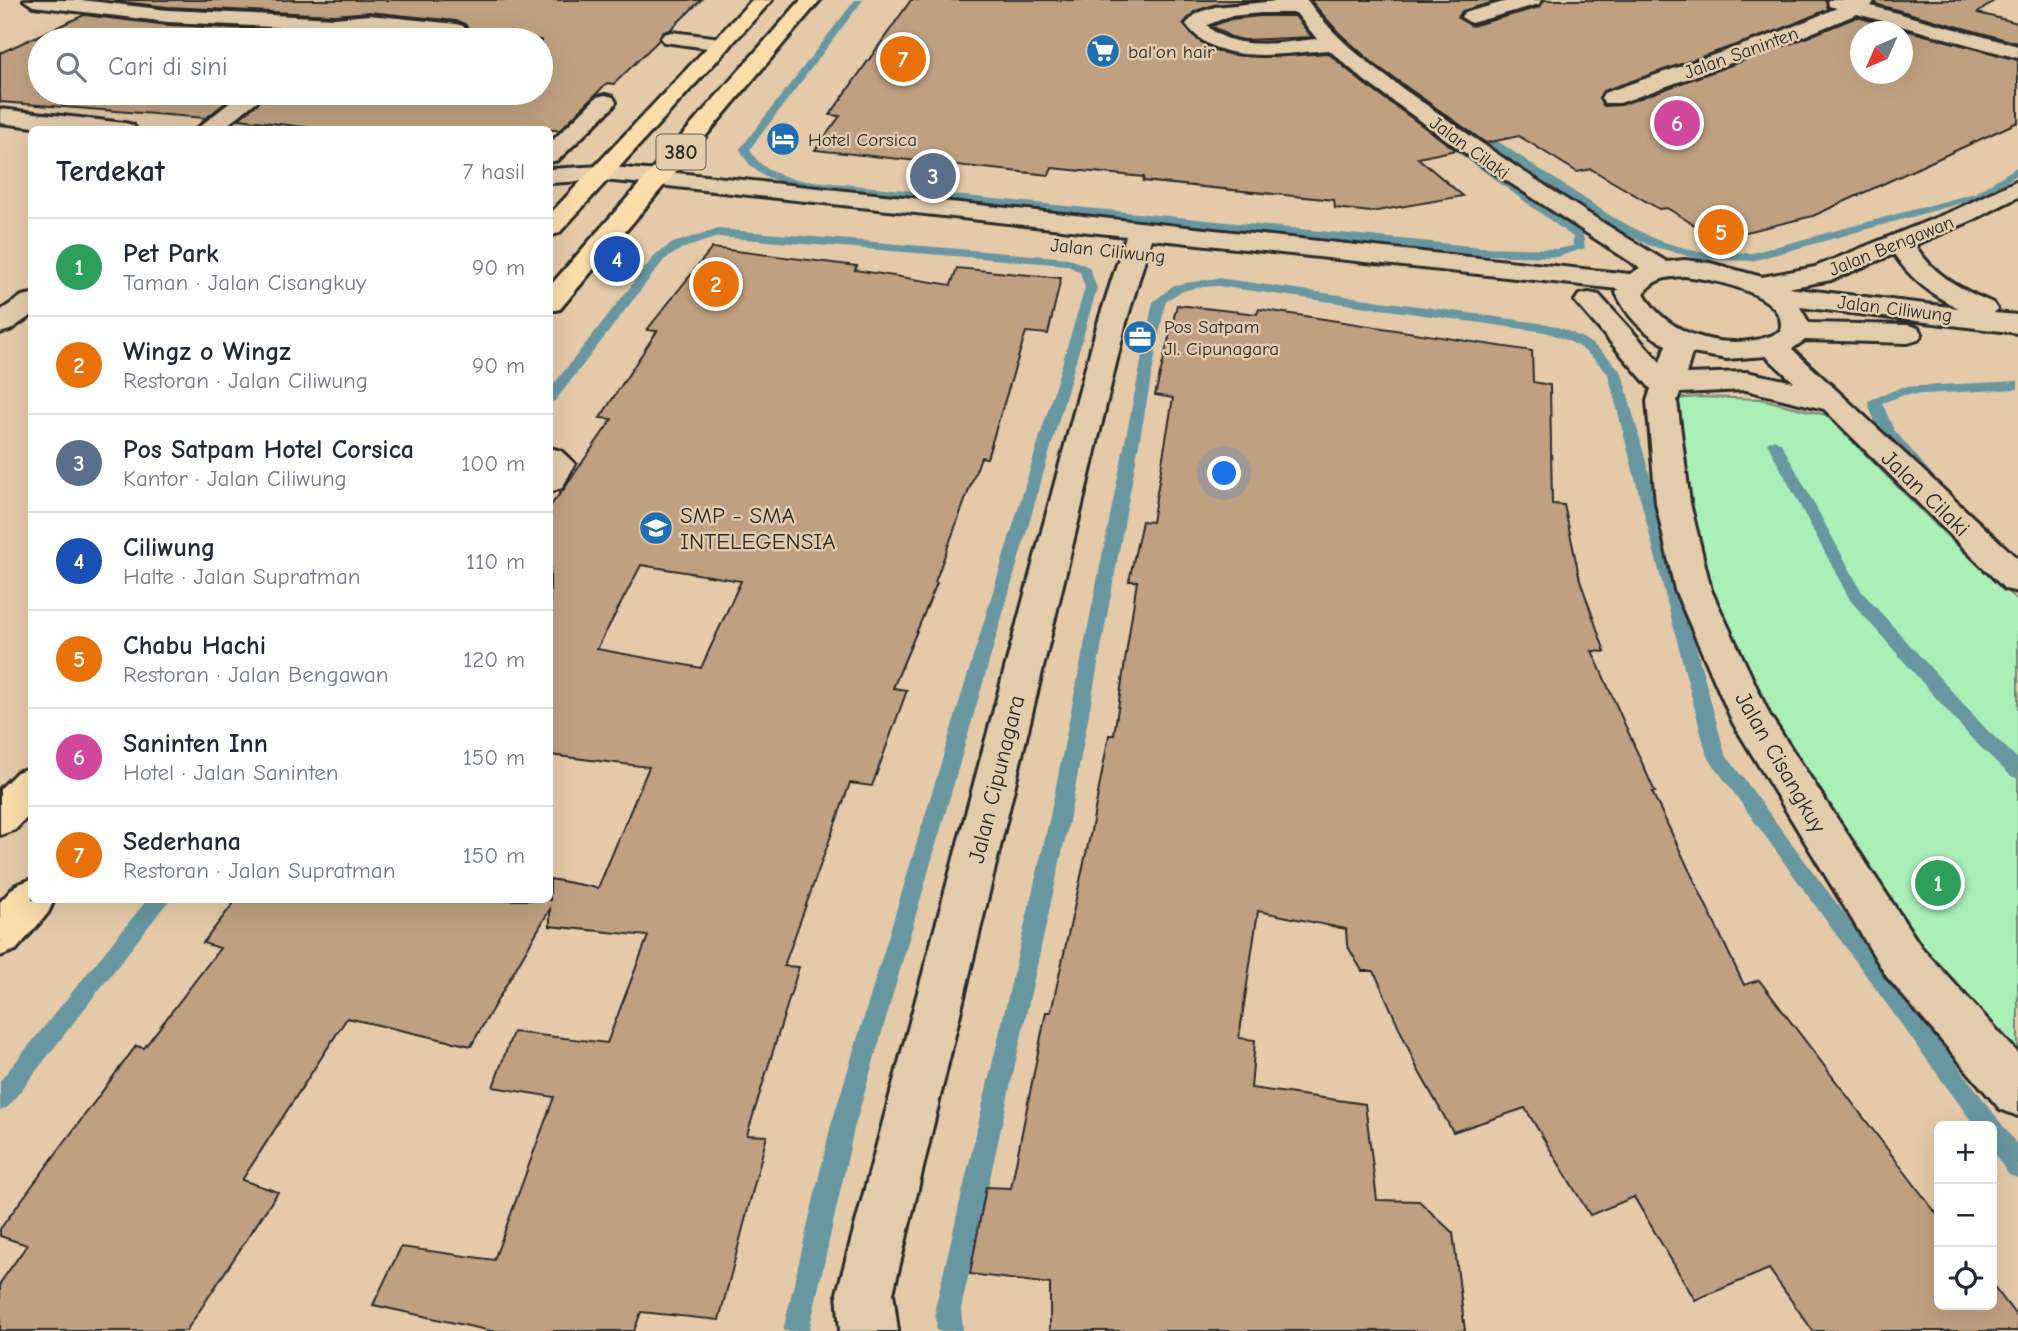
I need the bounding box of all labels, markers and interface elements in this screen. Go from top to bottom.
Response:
north arrow [1850,21,1913,84]
street label: Jalan Saninten [1681,22,1801,84]
search box [28,28,553,105]
supermarket icon: bal'on hair [1084,32,1122,70]
pin: 7 [880,33,926,85]
place label: bal'on hair [1128,41,1215,63]
icon: search [52,48,90,86]
text: Cari di sini [108,52,228,82]
pin: 6 [1654,97,1700,149]
street label: Jalan Cilaki [1425,112,1513,184]
hotel icon: Hotel Corsica [764,120,802,158]
place label: Hotel Corsica [808,129,917,151]
road number: 380 [656,134,706,170]
pin: 3 [910,150,956,202]
text: Terdekat [56,154,165,189]
text: 7 hasil [462,158,525,185]
pin: 5 [1698,206,1744,258]
street label: Jalan Bengawan [1826,211,1957,281]
pin: 4 [594,233,640,285]
street label: Jalan Ciliwung [1049,234,1166,268]
text: Pet Park [123,239,219,269]
text: 1 [74,254,84,281]
text: 90 m [472,254,525,281]
pin: 2 [693,258,739,310]
text: Taman · Jalan Cisangkuy [123,269,366,296]
street label: Jalan Ciliwung [1836,291,1953,327]
place label: Pos Satpam Jl. Cipunagara [1164,316,1279,360]
office icon: Pos Satpam Jl. Cipunagara [1121,318,1159,356]
text: Wingz o Wingz [123,337,291,367]
text: 2 [73,352,85,379]
text: 90 m [472,352,525,379]
text: Restoran · Jalan Ciliwung [123,367,368,394]
text: Pos Satpam Hotel Corsica [123,435,414,465]
street label: Jalan Cilaki [1876,445,1975,542]
text: 3 [73,450,85,477]
text: 100 m [461,450,525,477]
your location [1207,456,1241,490]
text: Kantor · Jalan Ciliwung [123,465,347,492]
place label: SMP - SMA INTELEGENSIA [680,502,836,555]
school or university icon: SMP - SMA INTELEGENSIA [637,509,675,547]
text: Ciliwung [123,533,215,563]
text: 4 [74,548,84,575]
text: 110 m [466,548,525,575]
text: Halte · Jalan Supratman [123,563,360,590]
text: Chabu Hachi [123,631,266,661]
text: 5 [73,646,85,673]
text: 120 m [463,646,525,673]
text: Restoran · Jalan Bengawan [123,661,388,688]
street label: Jalan Cisangkuy [1729,687,1832,838]
street label: Jalan Cipunagara [963,692,1030,866]
text: Saninten Inn [123,729,268,759]
text: 6 [73,744,85,771]
text: 150 m [463,744,525,771]
text: Hotel · Jalan Saninten [123,759,339,786]
text: Sederhana [123,827,241,857]
text: 7 [74,842,84,869]
text: 150 m [463,842,525,869]
text: Restoran · Jalan Supratman [123,857,395,884]
pin: 1 [1915,857,1961,909]
map controls [1934,1121,1997,1310]
button: + [1934,1121,1997,1184]
button: − [1934,1184,1997,1247]
button: locate [1934,1247,1997,1310]

